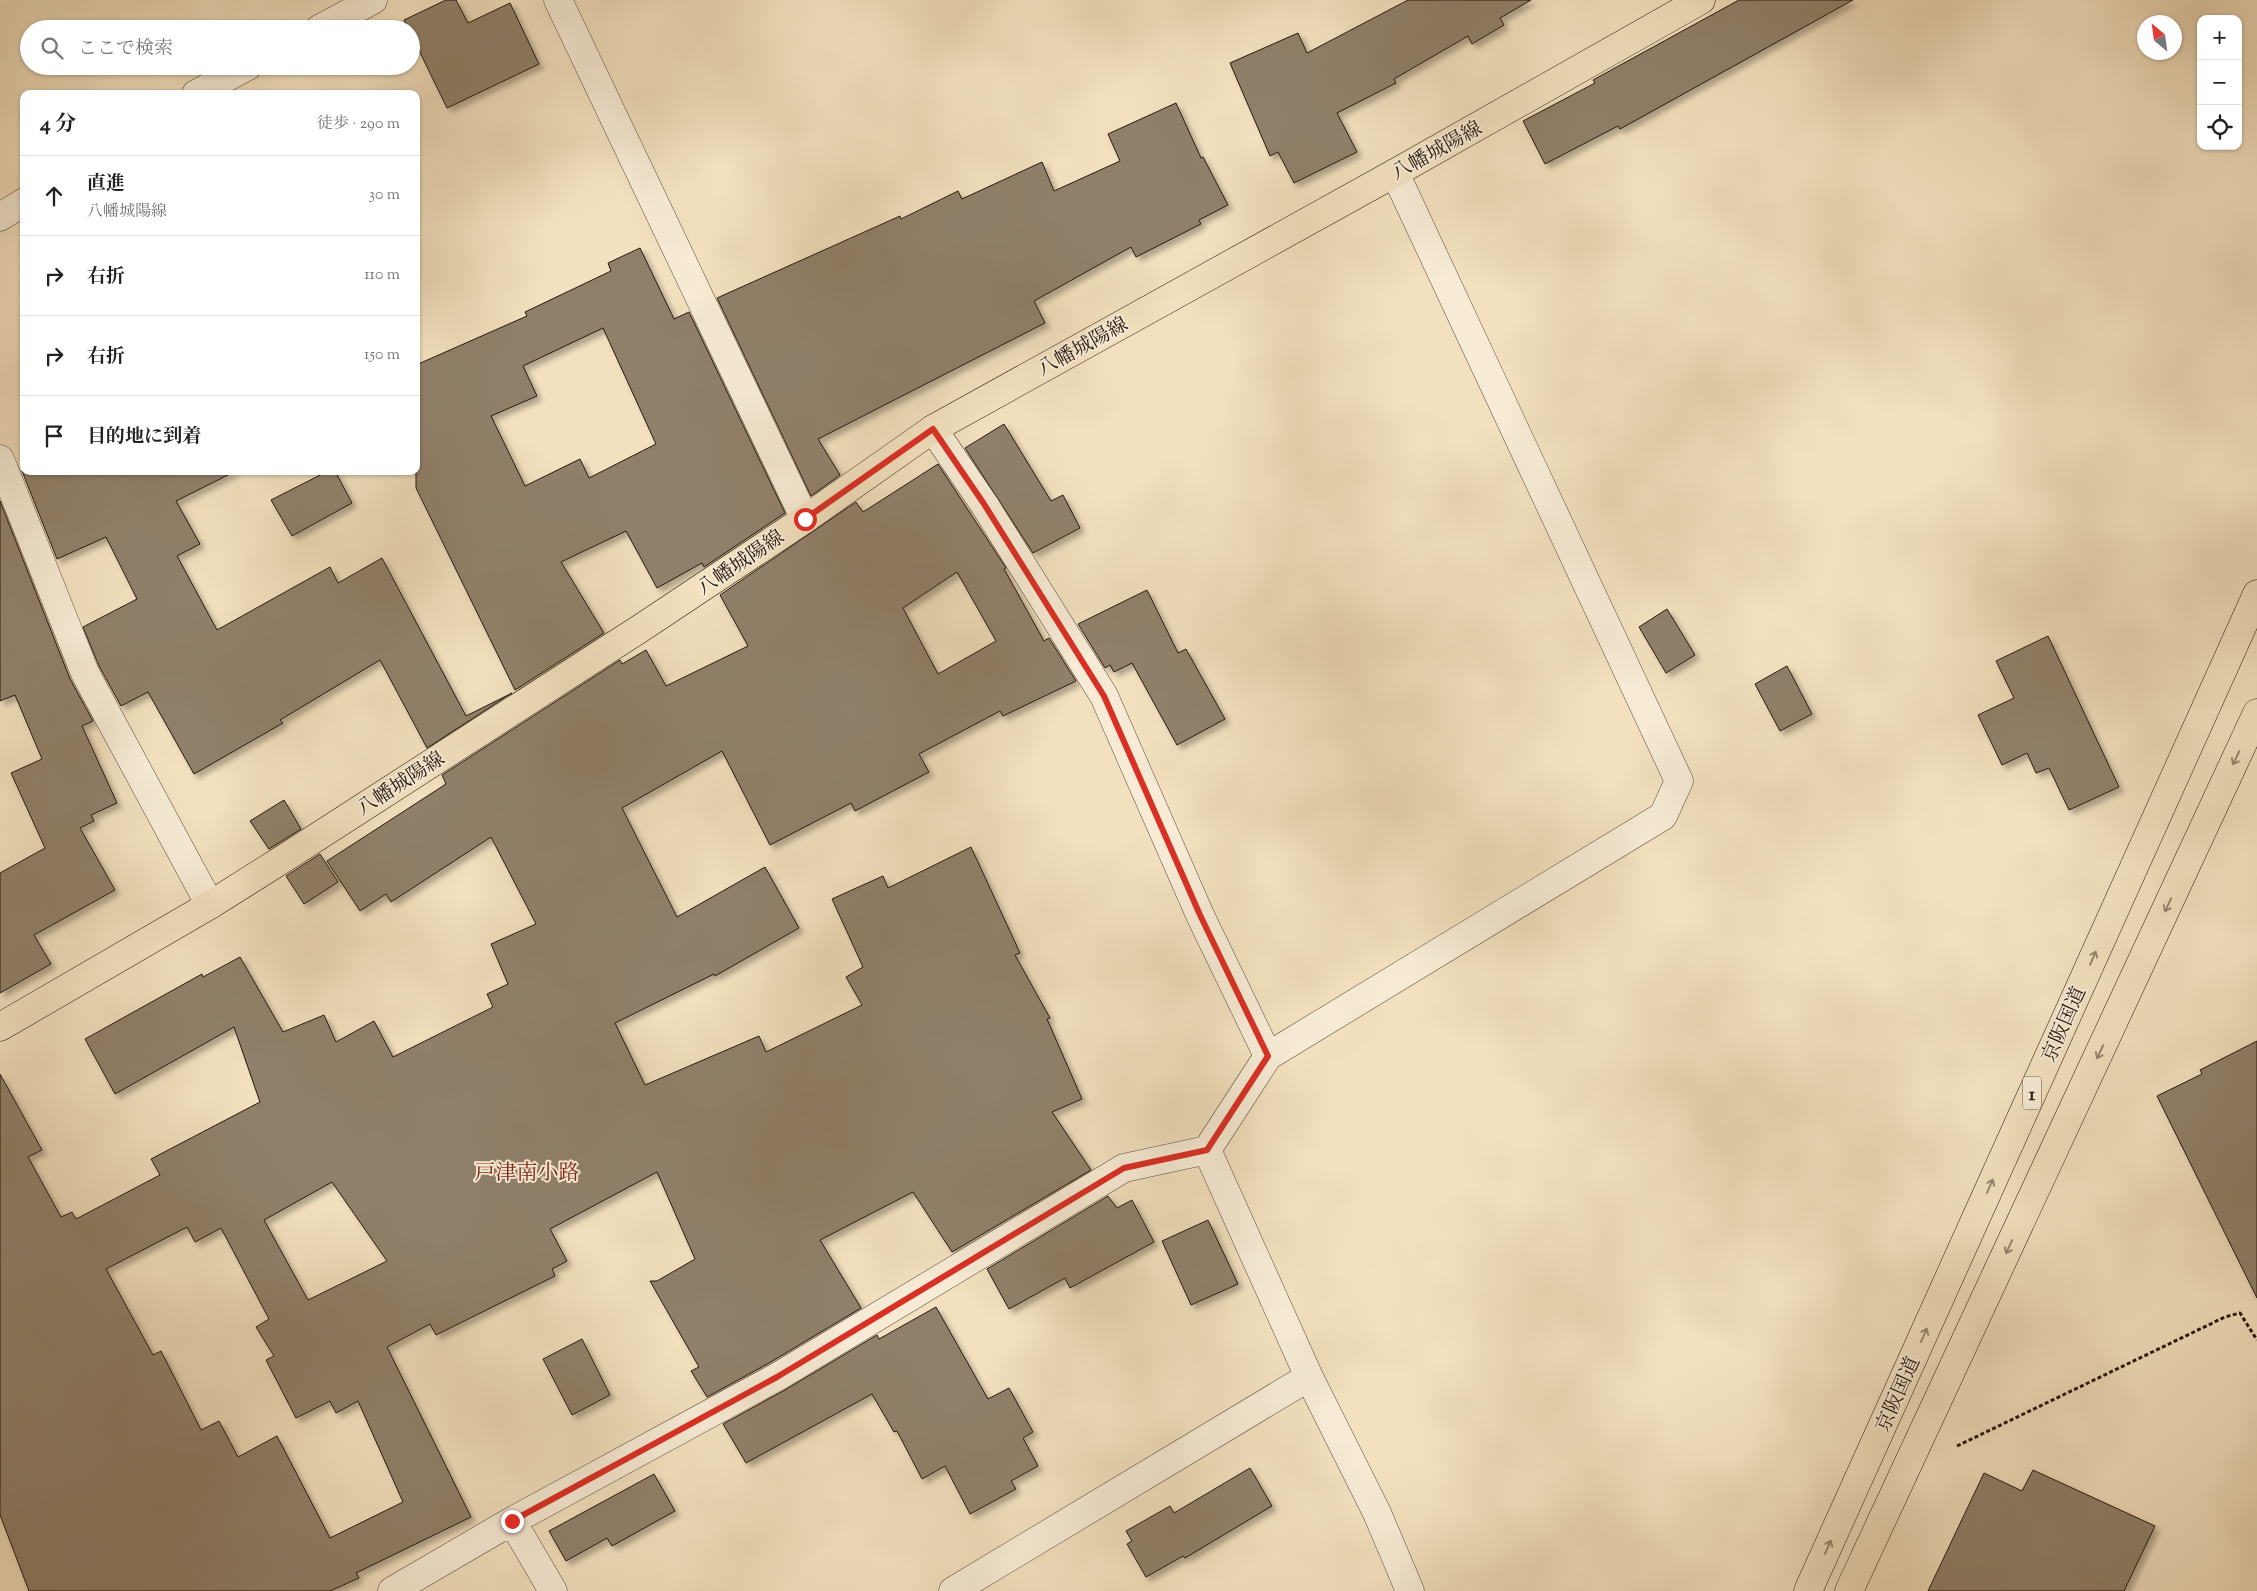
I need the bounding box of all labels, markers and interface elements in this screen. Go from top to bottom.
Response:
north arrow [2137,15,2182,60]
map controls [2197,15,2242,150]
button: + [2197,15,2242,60]
search box [20,20,420,75]
icon: search [38,34,66,62]
text: ここで検索 [78,36,173,63]
button: − [2197,60,2242,105]
button: locate [2197,105,2242,150]
text: 4 分 [40,110,76,140]
text: 徒歩 · 290 m [317,113,400,136]
street label: 八幡城陽線 [1386,115,1488,189]
text: 直進 [87,171,125,198]
icon: ahead [40,182,68,210]
text: 30 m [369,184,400,207]
text: 八幡城陽線 [87,201,167,224]
icon: right [40,262,68,290]
text: 右折 [87,264,125,291]
text: 110 m [364,264,400,287]
street label: 八幡城陽線 [1032,311,1134,385]
icon: right [40,342,68,370]
text: 右折 [87,344,125,371]
text: 150 m [364,344,400,367]
icon: arrive [40,422,68,450]
text: 目的地に到着 [87,424,201,451]
route start [794,508,817,531]
street label: 八幡城陽線 [692,524,791,604]
street label: 八幡城陽線 [352,746,451,824]
one-way arrow [2231,750,2241,765]
one-way arrow [2163,897,2172,912]
one-way arrow [2088,951,2098,966]
street label: 京阪国道 [2036,983,2095,1067]
one-way arrow [2094,1044,2104,1059]
road number: 1 [2023,1076,2041,1110]
district label: 戸津南小路 [475,1159,580,1189]
one-way arrow [1986,1179,1996,1194]
one-way arrow [2004,1239,2013,1254]
one-way arrow [1919,1328,1929,1343]
street label: 京阪国道 [1870,1353,1929,1437]
route end [501,1510,524,1533]
one-way arrow [1824,1540,1833,1555]

